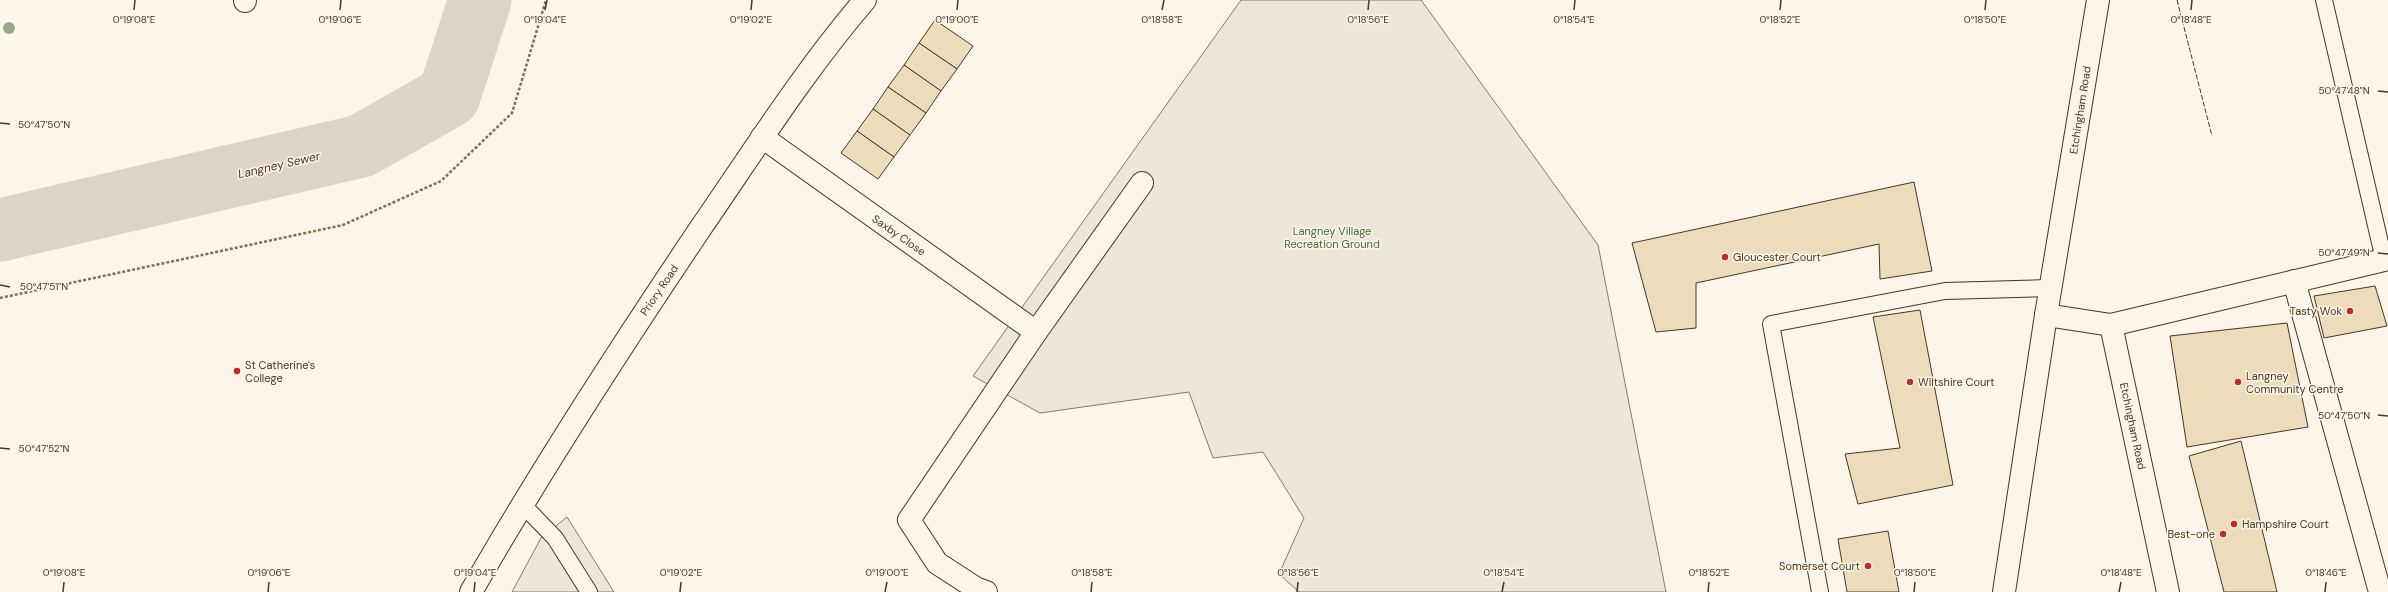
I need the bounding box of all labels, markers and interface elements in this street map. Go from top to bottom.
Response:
text: 0°19'08"E [113,13,156,26]
text: 0°19'06"E [319,13,362,26]
text: 0°19'04"E [524,13,567,26]
text: 0°19'02"E [730,13,773,26]
text: 0°19'00"E [935,13,979,26]
text: 0°18'58"E [1141,13,1183,26]
text: 0°18'56"E [1347,13,1389,26]
text: 0°18'54"E [1553,13,1595,26]
text: 0°18'52"E [1759,13,1801,26]
text: 0°18'50"E [1964,13,2006,26]
text: 0°18'48"E [2170,13,2212,26]
street label: Etchingham Road [2066,65,2094,155]
text: 50°47'48"N [2318,84,2370,97]
text: 50°47'50"N [18,118,70,131]
water label: Langney Sewer [236,148,322,182]
street label: Saxby Close [870,211,928,259]
park label: Langney Village Recreation Ground [1284,224,1380,251]
text: 50°47'49"N [2318,246,2370,259]
place label: Gloucester Court [1733,250,1821,264]
marker: Gloucester Court [1720,252,1730,262]
street label: Priory Road [637,262,681,318]
text: 50°47'51"N [20,280,68,293]
place label: Tasty Wok [2290,304,2342,318]
marker: Tasty Wok [2345,306,2355,316]
place label: St Catherine's College [245,358,315,385]
marker: St Catherine's College [232,366,242,376]
place label: Langney Community Centre [2246,369,2344,396]
place label: Wiltshire Court [1918,375,1995,389]
marker: Wiltshire Court [1905,377,1915,387]
marker: Langney Community Centre [2233,377,2243,387]
street label: Etchingham Road [2117,381,2149,471]
text: 50°47'50"N [2318,409,2370,422]
text: 50°47'52"N [19,442,70,455]
place label: Hampshire Court [2242,517,2329,531]
marker: Hampshire Court [2229,519,2239,529]
place label: Best-one [2167,527,2215,541]
marker: Best-one [2218,529,2228,539]
place label: Somerset Court [1779,559,1860,573]
marker: Somerset Court [1863,561,1873,571]
text: 0°19'08"E [43,566,86,579]
text: 0°19'06"E [248,566,291,579]
text: 0°19'04"E [454,566,497,579]
text: 0°19'02"E [660,566,703,579]
text: 0°19'00"E [865,566,909,579]
text: 0°18'58"E [1071,566,1113,579]
text: 0°18'56"E [1277,566,1319,579]
text: 0°18'54"E [1483,566,1525,579]
text: 0°18'52"E [1688,566,1730,579]
text: 0°18'50"E [1894,566,1936,579]
text: 0°18'48"E [2100,566,2142,579]
text: 0°18'46"E [2305,566,2347,579]

